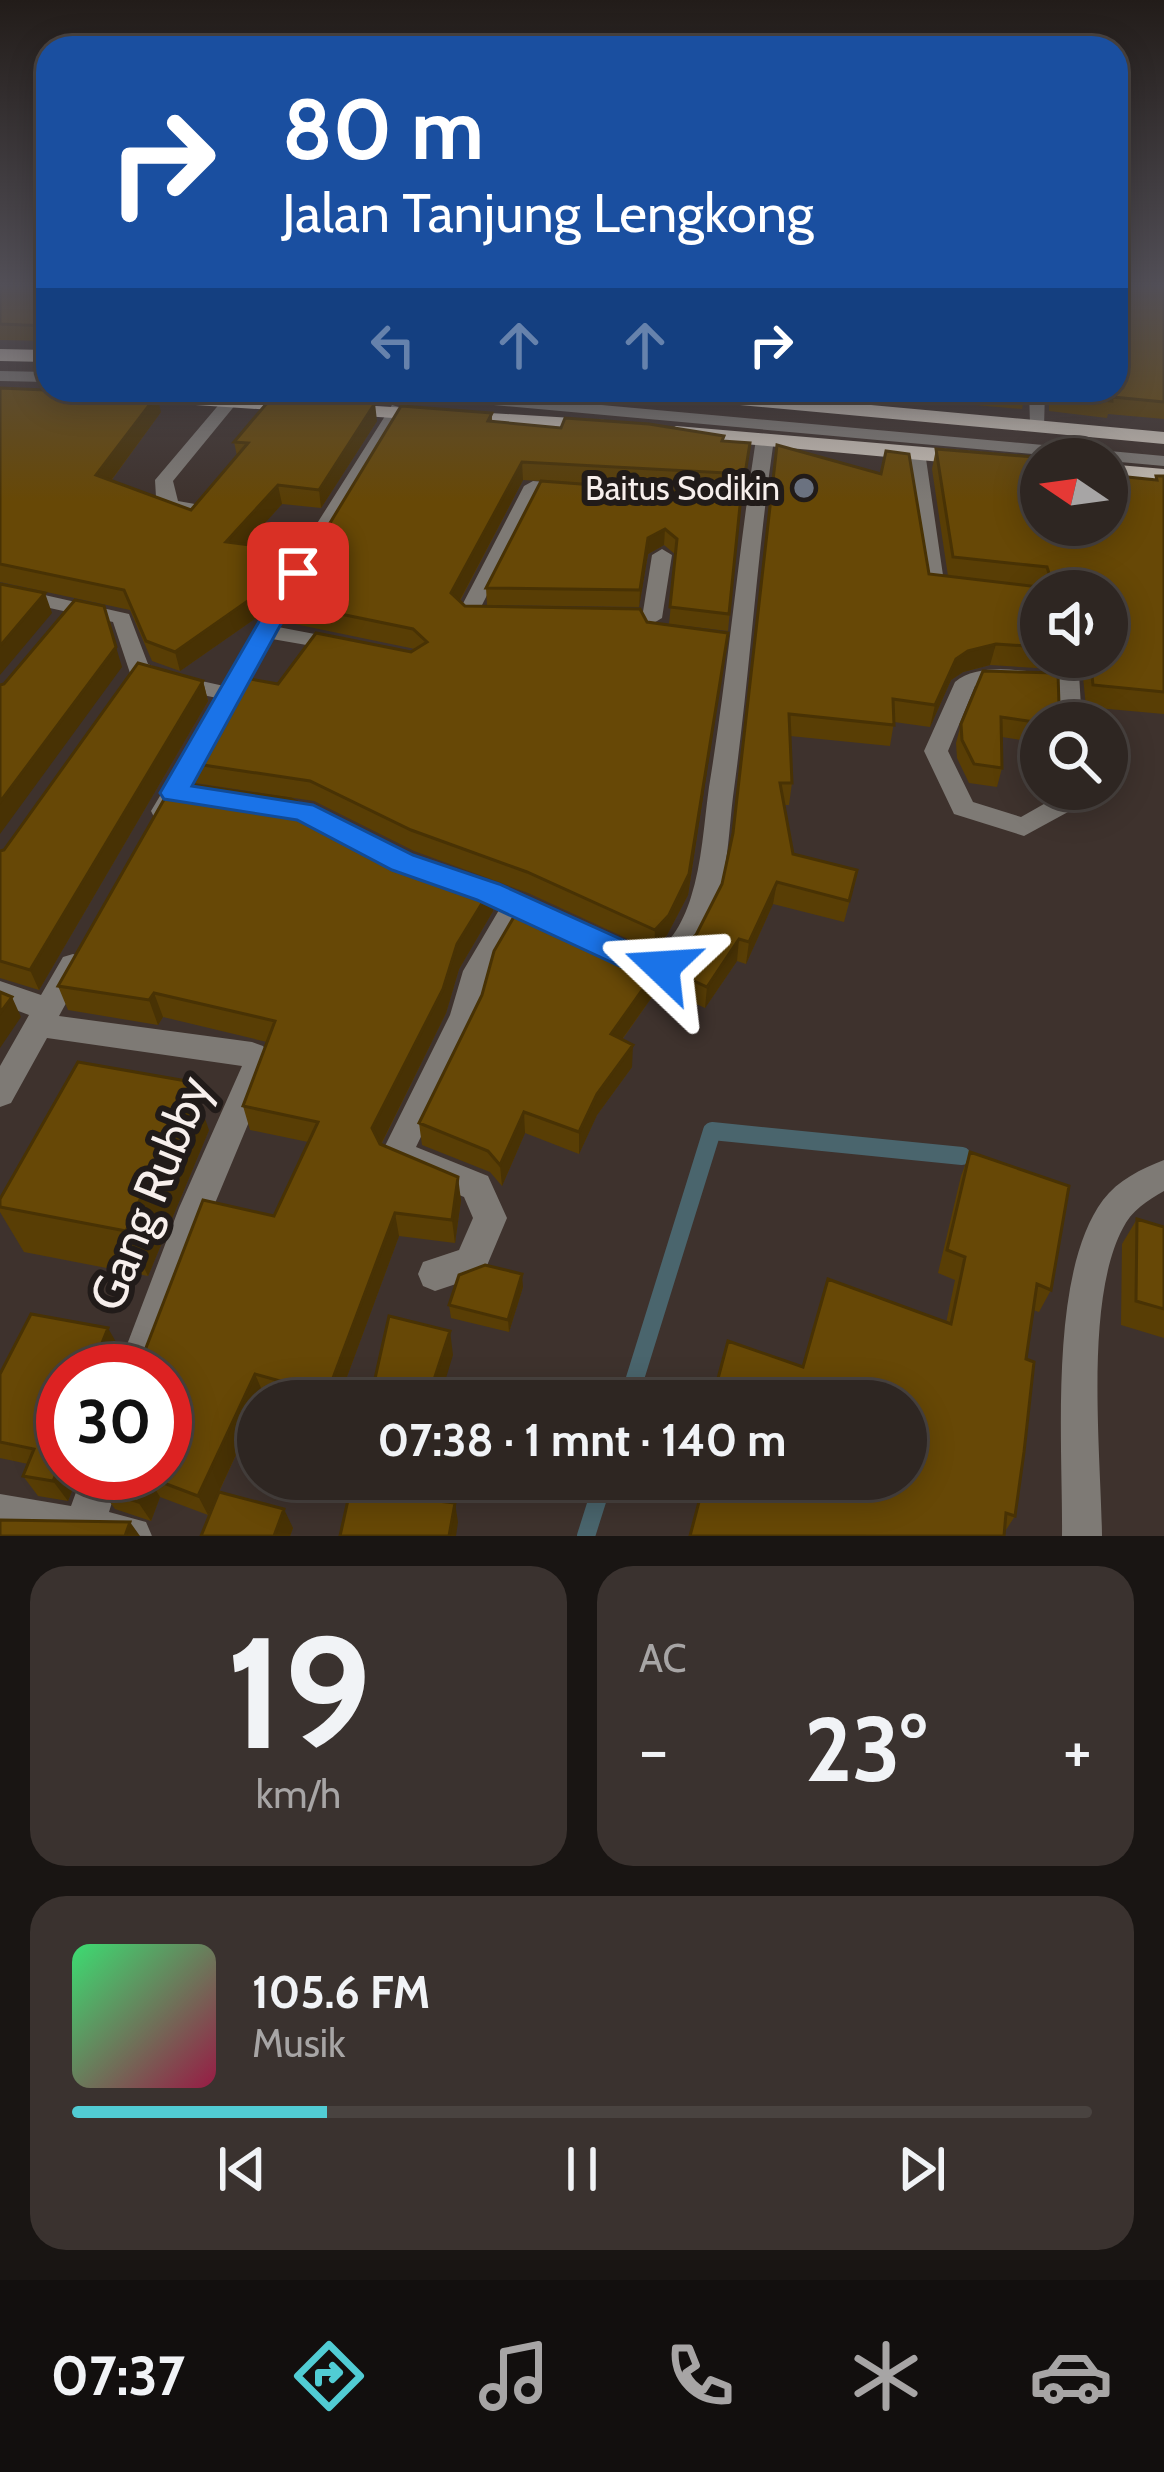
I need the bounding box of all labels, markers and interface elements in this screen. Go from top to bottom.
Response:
text: 80 m [282,78,484,180]
icon: right [84,84,240,240]
text: Jalan Tanjung Lengkong [282,180,814,246]
icon: left [360,312,426,378]
icon: ahead [486,312,552,378]
icon: ahead [612,312,678,378]
icon: right [738,312,804,378]
north arrow [1020,438,1128,546]
map controls [1020,438,1128,810]
place label: Baitus Sodikin [585,468,780,508]
marker: Baitus Sodikin [791,475,817,501]
pin [247,522,349,624]
icon: arrive [265,540,331,606]
button: sound [1020,570,1128,678]
button: search [1020,702,1128,810]
position arrow [599,904,725,1030]
street label: Gang Rubby [77,1067,223,1319]
speed limit sign: 30 [36,1344,192,1500]
text: 07:38 · 1 mnt · 140 m [378,1413,786,1467]
text: 19 [226,1597,371,1787]
text: AC [639,1634,687,1682]
text: 23° [804,1694,927,1804]
text: − [639,1709,668,1790]
text: + [1063,1709,1092,1790]
text: km/h [256,1770,341,1818]
text: 105.6 FM [252,1965,430,2019]
text: Musik [252,2019,346,2067]
icon: previous [209,2136,275,2202]
icon: pause [549,2136,615,2202]
icon: next [889,2136,955,2202]
icon: directions [287,2334,371,2418]
icon: music [472,2334,556,2418]
icon: phone [658,2334,742,2418]
icon: climate [844,2334,928,2418]
icon: car [1029,2334,1113,2418]
text: 07:37 [51,2343,185,2409]

